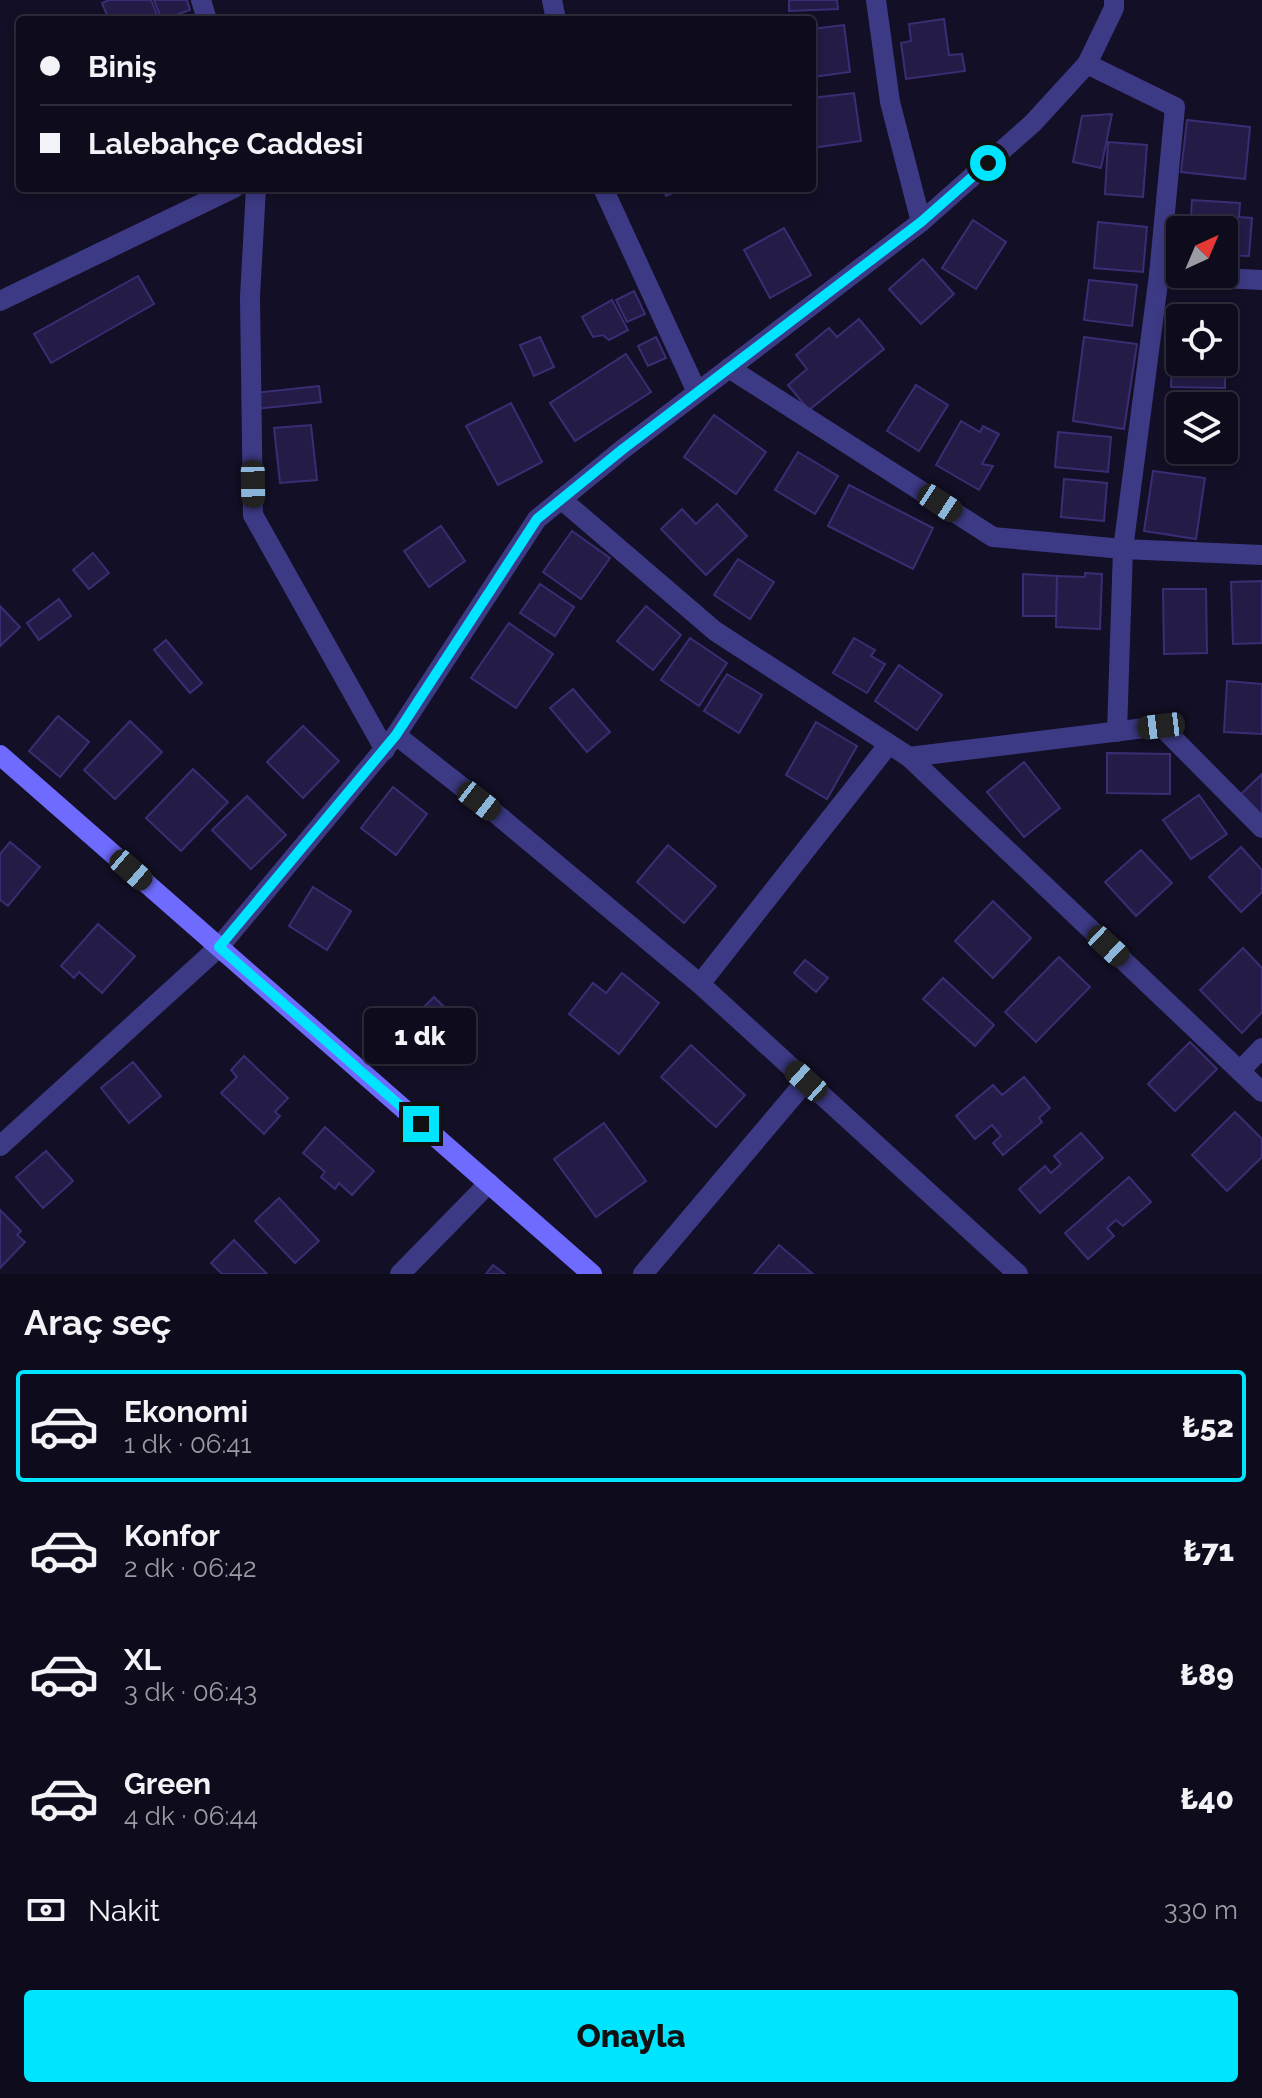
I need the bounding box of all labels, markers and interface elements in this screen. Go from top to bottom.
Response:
text: Biniş [88,49,157,84]
text: Lalebahçe Caddesi [88,126,363,161]
route start [970,145,1006,181]
north arrow [1166,216,1238,288]
map controls [1166,216,1238,464]
button: locate [1166,304,1238,376]
button: layers [1166,392,1238,464]
car [241,460,265,508]
car [913,480,967,526]
car [1136,711,1186,741]
car [453,777,505,825]
car [105,845,157,895]
car [1082,921,1134,971]
callout: 1 dk [365,1008,477,1064]
text: 1 dk [394,1021,446,1051]
car [780,1056,832,1106]
route end [403,1106,439,1142]
text: Araç seç [24,1301,171,1343]
icon: car [28,1390,100,1462]
text: Ekonomi [124,1394,248,1429]
text: ₺52 [1182,1409,1234,1444]
text: 1 dk · 06:41 [124,1429,252,1459]
icon: car [28,1514,100,1586]
text: Konfor [124,1518,220,1553]
text: ₺71 [1183,1533,1234,1568]
text: 2 dk · 06:42 [124,1553,257,1583]
icon: car [28,1638,100,1710]
text: XL [124,1642,161,1677]
text: ₺89 [1180,1657,1234,1692]
text: 3 dk · 06:43 [124,1677,257,1707]
icon: car [28,1762,100,1834]
text: Green [124,1766,211,1801]
text: ₺40 [1180,1781,1234,1816]
text: 4 dk · 06:44 [124,1801,258,1831]
icon: cash [24,1888,68,1932]
text: Nakit [88,1893,160,1928]
text: 330 m [1164,1895,1238,1925]
button: Onayla [24,1990,1238,2082]

